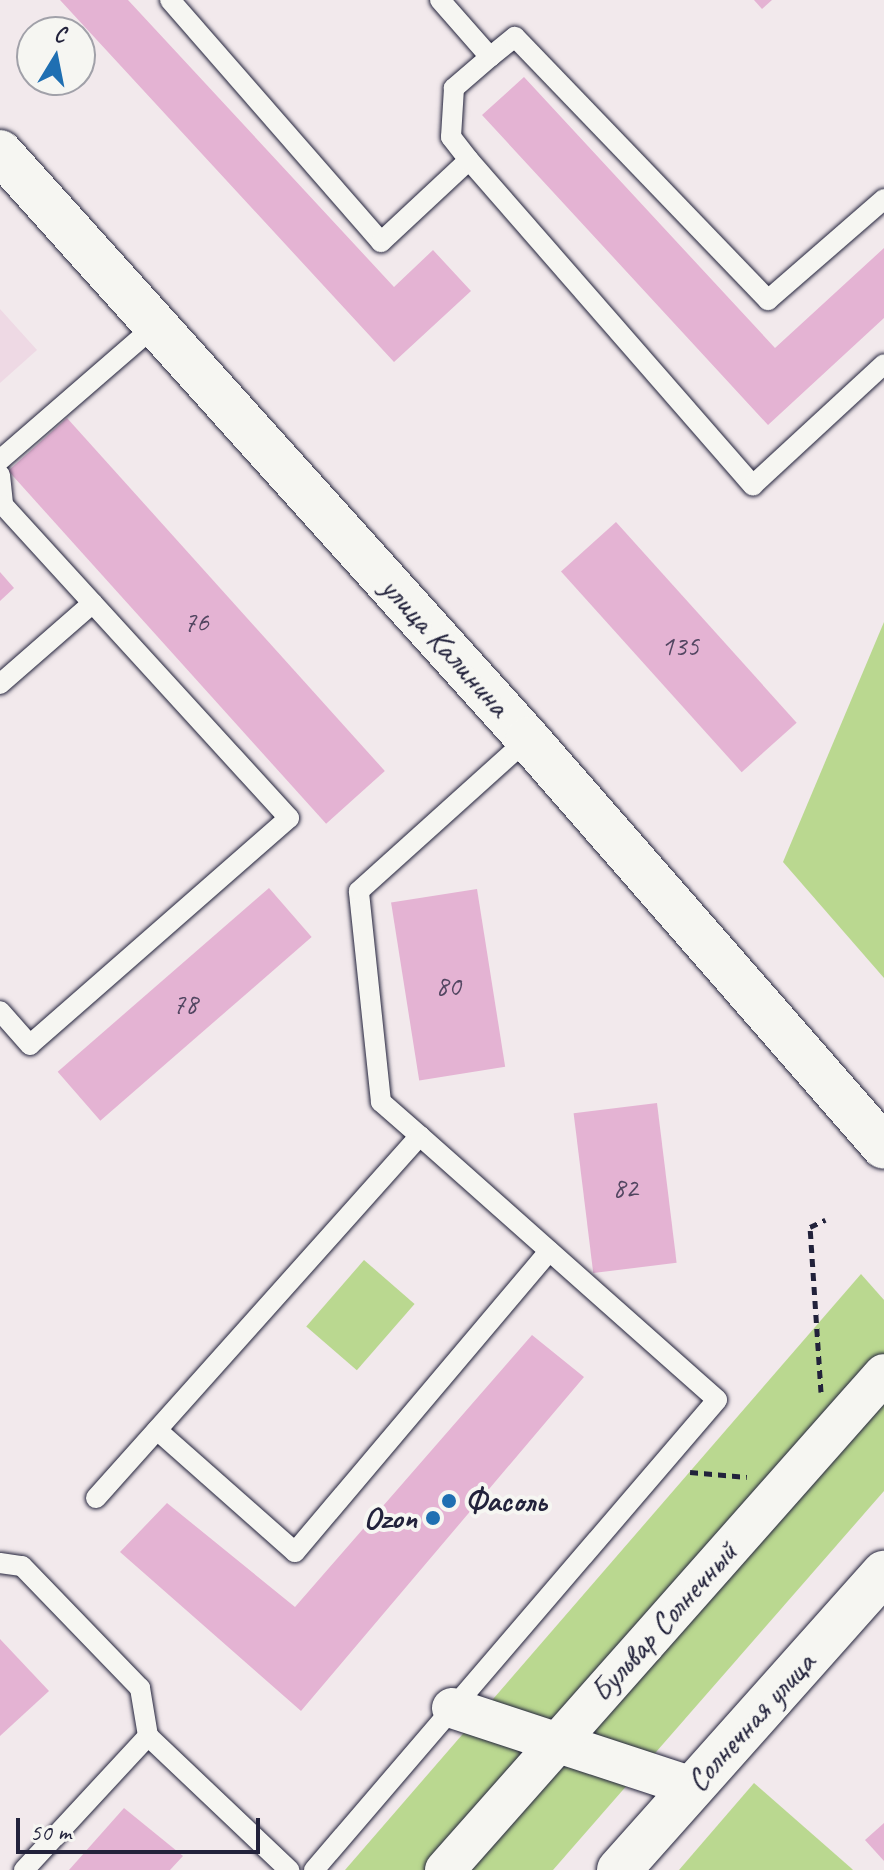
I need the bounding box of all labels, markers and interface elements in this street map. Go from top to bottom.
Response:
north arrow [16,16,96,96]
text: С [52,20,68,49]
street label: улица Калинина [372,569,518,725]
house number: 76 [183,605,209,639]
house number: 135 [661,629,699,663]
house number: 80 [435,969,461,1003]
house number: 78 [172,987,198,1021]
house number: 82 [612,1171,638,1205]
place label: Фасоль [465,1482,546,1520]
marker: Фасоль [440,1492,458,1510]
place label: Ozon [364,1499,417,1537]
marker: Ozon [424,1509,442,1527]
street label: Бульвар Солнечный [582,1534,746,1710]
street label: Солнечная улица [677,1643,825,1801]
scale bar [20,1802,264,1852]
text: 50 m [30,1817,71,1847]

